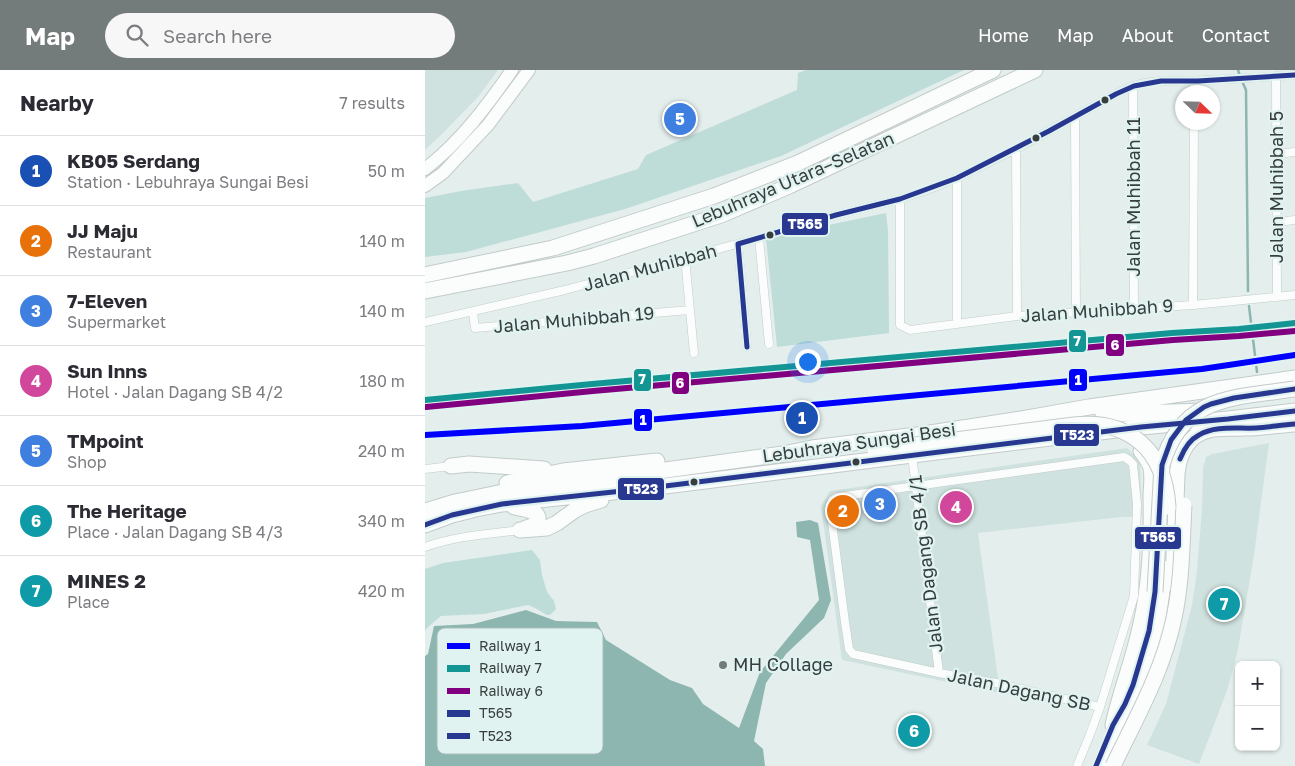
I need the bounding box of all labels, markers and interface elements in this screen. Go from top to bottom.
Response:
search box [105,13,455,58]
text: Map [25,21,75,50]
icon: search [123,21,151,49]
text: Search here [163,24,272,47]
text: Home [978,24,1029,46]
text: Map [1057,24,1094,46]
text: About [1122,24,1174,46]
text: Contact [1202,24,1270,46]
north arrow [1175,85,1220,130]
text: Nearby [20,90,94,116]
text: 7 results [339,93,405,113]
unlabelled marker [1100,95,1110,105]
pin: 5 [664,100,696,138]
street label: Jalan Muhibbah 5 [1265,111,1287,263]
street label: Jalan Muhibbah 11 [1122,117,1144,277]
street label: Lebuhraya Utara–Selatan [688,126,897,232]
unlabelled marker [1031,133,1041,143]
text: KB05 Serdang [67,149,200,172]
text: 1 [32,161,40,181]
text: 50 m [368,161,405,181]
text: Station · Lebuhraya Sungai Besi [67,172,309,192]
line badge: T565 [781,212,829,236]
text: T565 [787,215,823,232]
text: JJ Maju [67,219,138,242]
unlabelled marker [765,230,775,240]
text: 2 [31,231,41,251]
text: 140 m [359,231,405,251]
street label: Jalan Muhibbah [581,239,719,295]
text: Restaurant [67,242,152,262]
text: 7-Eleven [67,289,147,312]
street label: Jalan Muhibbah 9 [1020,294,1174,326]
text: 3 [31,301,41,321]
text: 140 m [359,301,405,321]
street label: Jalan Muhibbah 19 [493,301,655,337]
text: Supermarket [67,312,166,332]
line badge: 7 [1068,329,1087,353]
text: 7 [1073,332,1081,349]
line badge: 6 [1105,333,1125,357]
text: 6 [1111,336,1120,353]
your location [795,349,821,375]
text: Sun Inns [67,359,147,382]
line badge: 7 [633,368,652,392]
line badge: 1 [1068,368,1088,392]
text: 7 [638,370,646,387]
text: 4 [31,371,41,391]
text: 180 m [359,371,405,391]
line badge: 6 [671,371,690,395]
text: 1 [1074,371,1082,388]
text: 6 [676,374,685,391]
text: Hotel · Jalan Dagang SB 4/2 [67,382,283,402]
pin: 1 [786,399,818,437]
line badge: 1 [633,408,653,432]
text: 1 [639,411,647,428]
street label: Lebuhraya Sungai Besi [761,418,957,466]
line badge: T523 [1053,423,1100,447]
text: T523 [1060,426,1094,443]
text: TMpoint [67,429,144,452]
text: 5 [31,441,41,461]
text: 240 m [358,441,405,461]
text: Shop [67,452,107,472]
unlabelled marker [851,457,861,467]
street label: Jalan Dagang SB 4/1 [903,474,947,654]
line badge: T523 [617,477,665,501]
unlabelled marker [689,477,699,487]
text: T523 [624,480,658,497]
pin: 3 [864,485,896,523]
pin: 4 [940,488,972,526]
pin: 2 [827,492,859,530]
text: The Heritage [67,499,187,522]
text: 6 [31,511,41,531]
text: 340 m [358,511,405,531]
text: Place · Jalan Dagang SB 4/3 [67,522,283,542]
line badge: T565 [1134,526,1182,550]
text: T565 [1140,528,1176,545]
text: MINES 2 [67,569,146,592]
text: 7 [32,581,40,601]
text: 420 m [358,581,405,601]
pin: 7 [1208,585,1240,623]
text: Place [67,592,110,612]
legend [437,628,603,754]
text: Railway 1 [479,637,541,654]
place label: MH Collage [733,653,833,675]
text: Railway 7 [479,659,542,676]
marker: MH Collage [717,659,729,671]
map controls [1235,661,1280,751]
button: + [1235,661,1280,706]
street label: Jalan Dagang SB [946,663,1093,715]
text: Railway 6 [479,682,543,699]
text: T565 [479,704,512,721]
button: − [1235,706,1280,751]
pin: 6 [898,712,930,750]
text: T523 [479,727,512,744]

